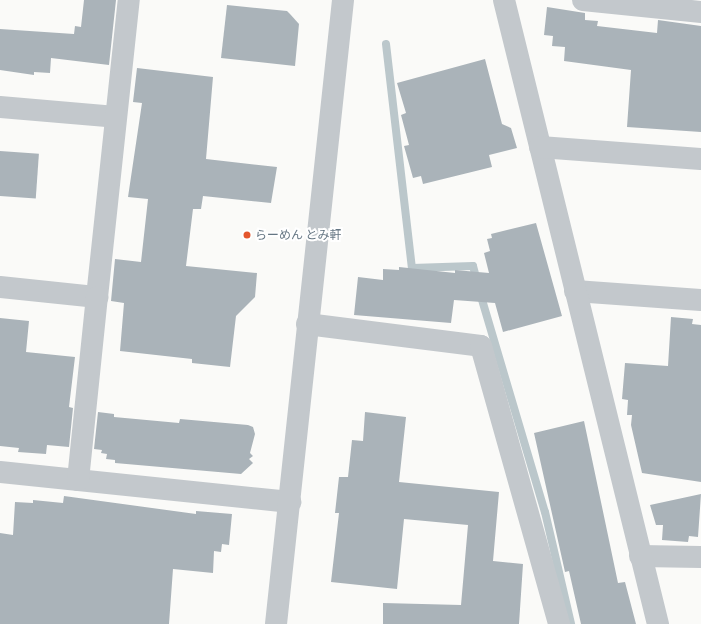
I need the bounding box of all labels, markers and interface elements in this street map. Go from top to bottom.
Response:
place label: らーめん とみ軒 [255,228,342,242]
marker: らーめん とみ軒 [242,230,252,240]

